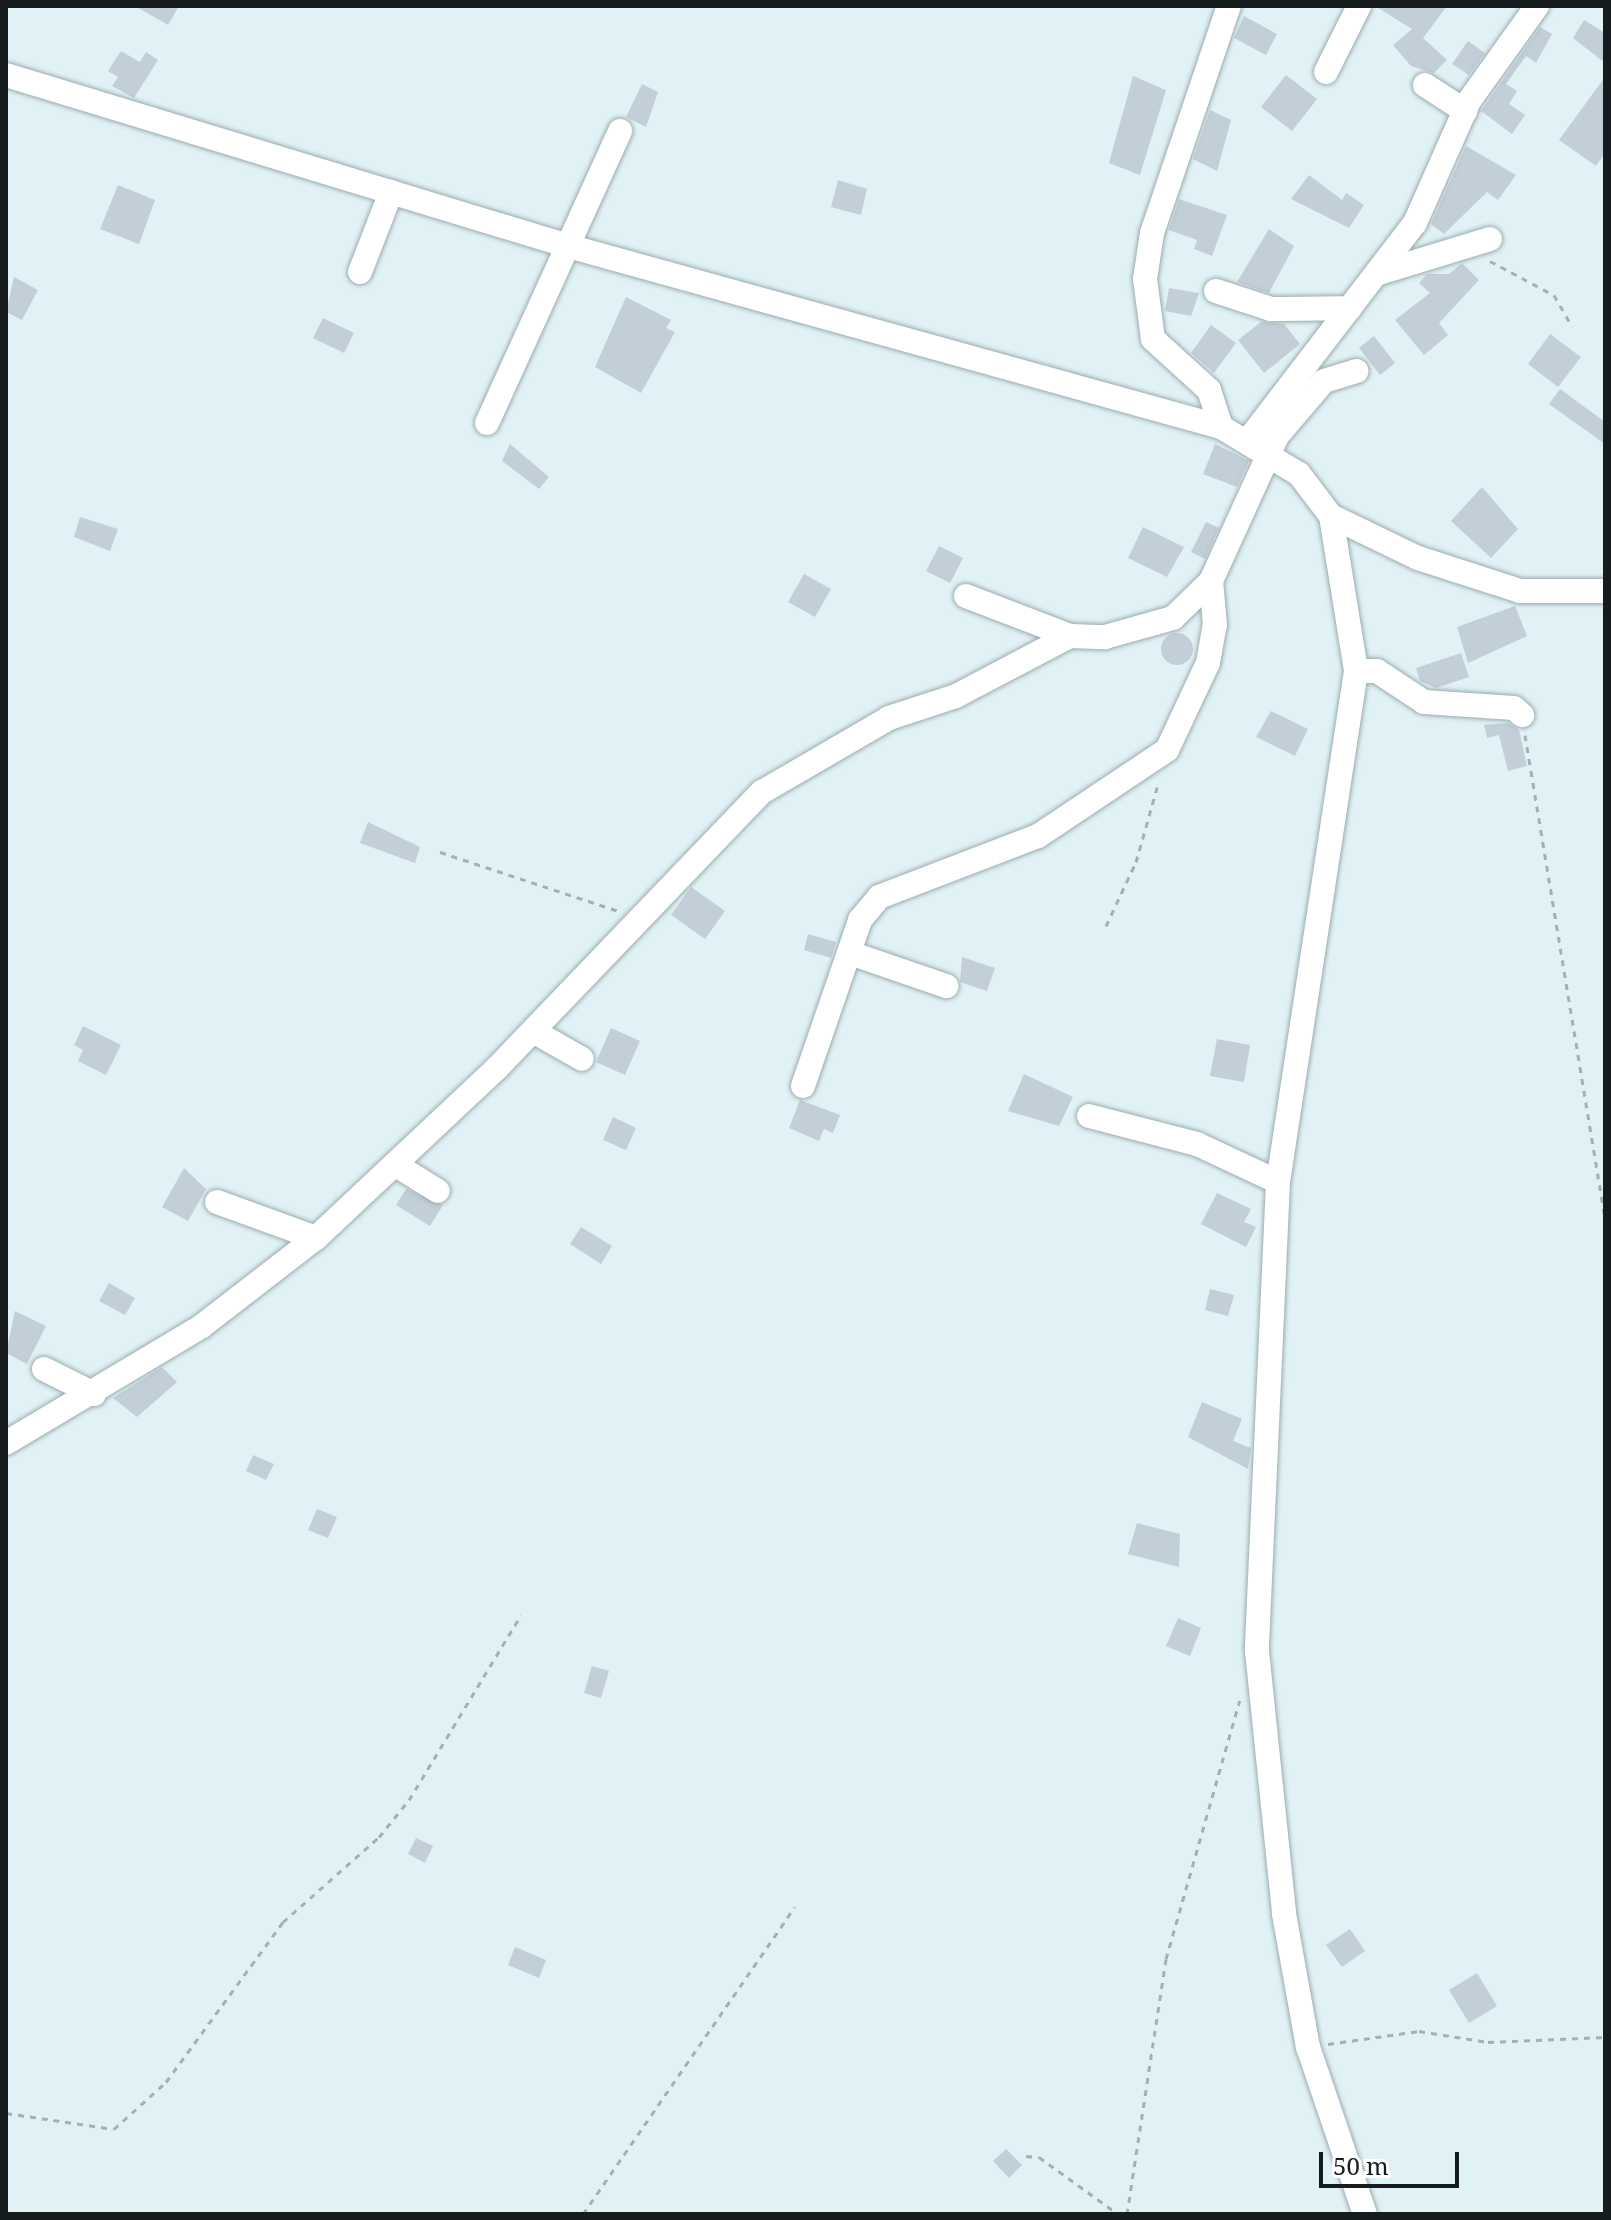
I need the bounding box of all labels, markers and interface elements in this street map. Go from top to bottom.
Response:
scale bar [1323,2136,1463,2186]
text: 50 m [1333,2149,1389,2182]

